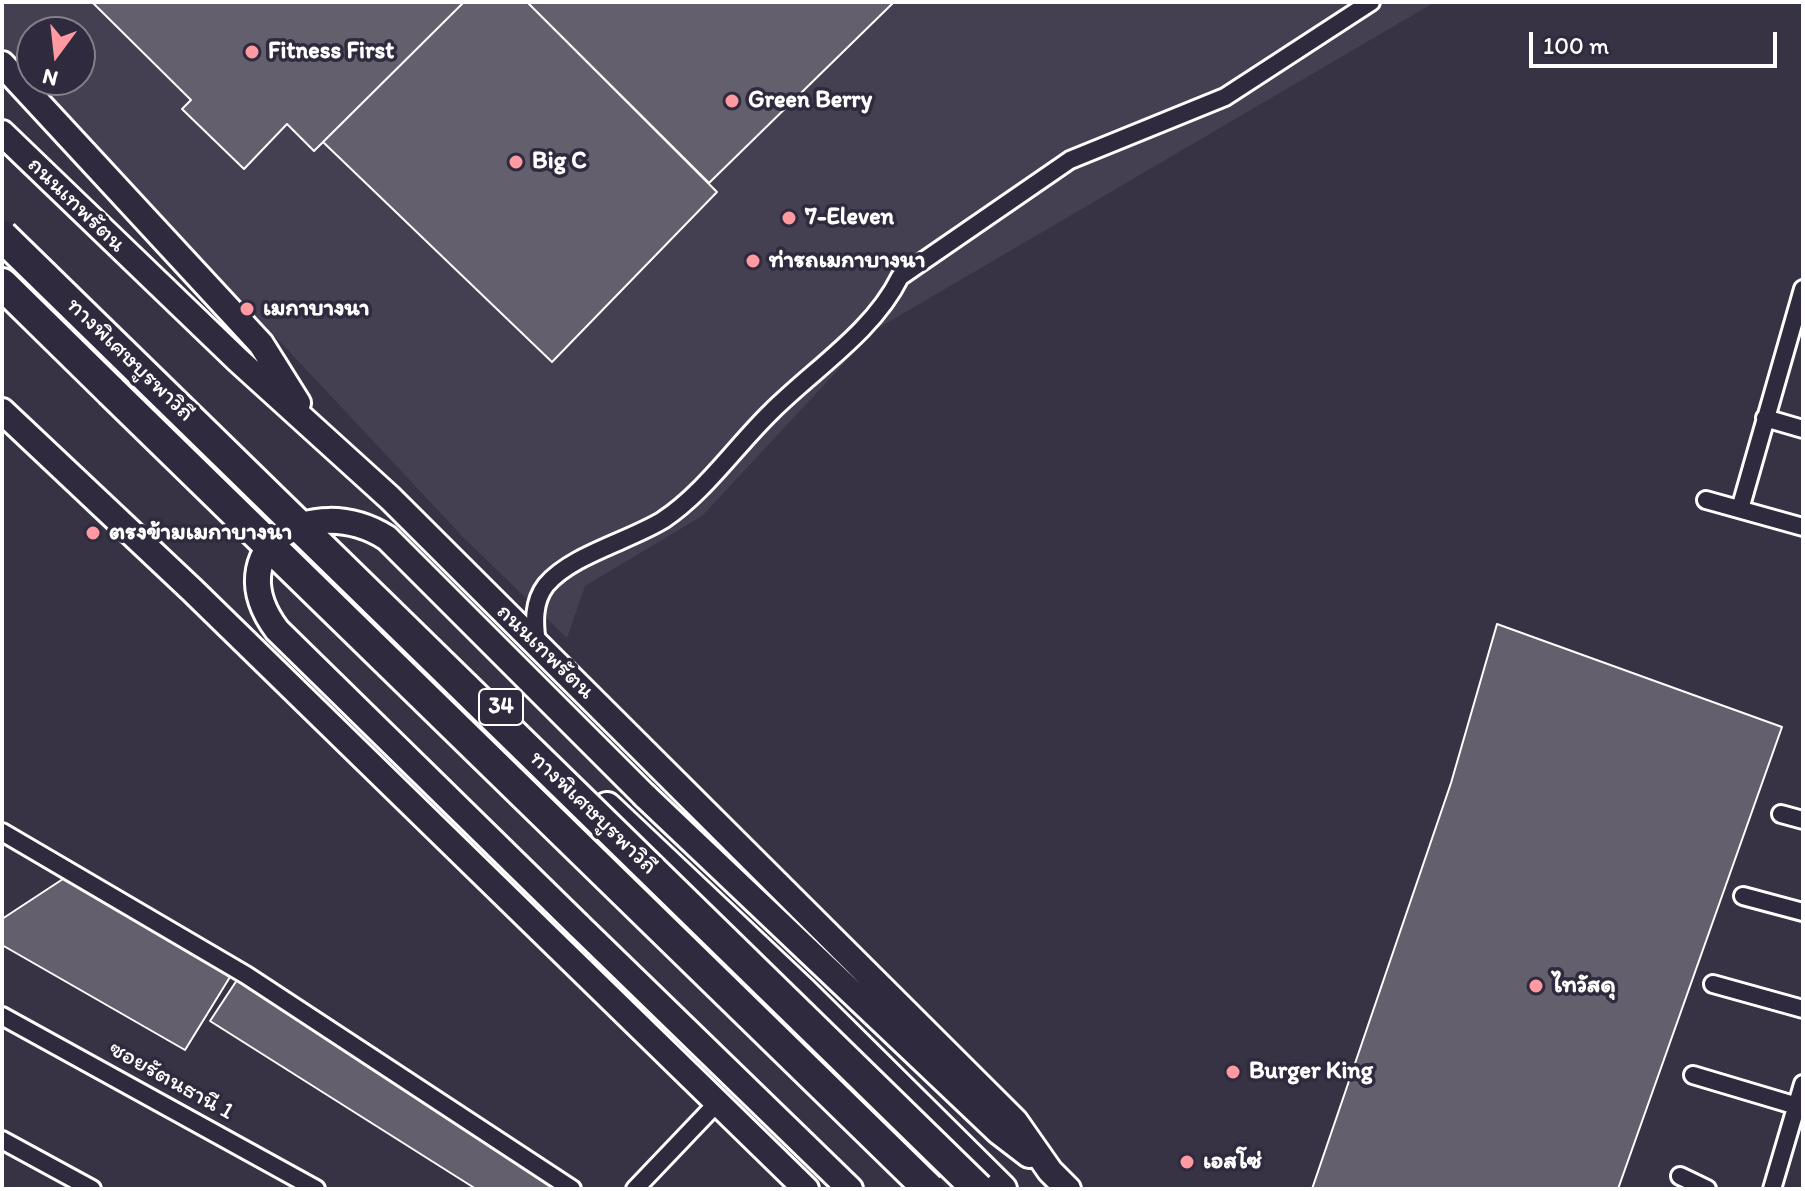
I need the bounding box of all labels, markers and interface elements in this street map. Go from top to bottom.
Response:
north arrow [16,16,96,96]
scale bar [1533,16,1781,66]
text: 100 m [1543,31,1609,60]
place label: Fitness First [268,38,394,66]
marker: Fitness First [243,43,261,61]
text: N [40,63,61,93]
place label: Green Berry [748,87,872,115]
marker: Green Berry [723,92,741,110]
place label: Big C [532,148,587,176]
street label: ถนนเทพรัตน [21,151,131,259]
marker: Big C [507,153,525,171]
place label: 7-Eleven [805,204,894,232]
marker: 7-Eleven [780,209,798,227]
place label: ท่ารถเมกาบางนา [769,247,925,275]
marker: ท่ารถเมกาบางนา [744,252,762,270]
street label: ทางพิเศษบูรพาวิถี [60,292,200,428]
place label: เมกาบางนา [263,295,370,323]
marker: เมกาบางนา [238,300,256,318]
place label: ตรงข้ามเมกาบางนา [109,519,292,547]
marker: ตรงข้ามเมกาบางนา [84,524,102,542]
street label: ถนนเทพรัตน [490,598,600,706]
road number: 34 [479,689,523,725]
street label: ทางพิเศษบูรพาวิถี [523,745,663,881]
place label: ไทวัสดุ [1552,972,1616,1000]
marker: ไทวัสดุ [1527,977,1545,995]
street label: ซอยรัตนธานี 1 [104,1035,238,1127]
place label: Burger King [1249,1058,1373,1086]
marker: Burger King [1224,1063,1242,1081]
place label: เอสโซ่ [1203,1148,1262,1176]
marker: เอสโซ่ [1178,1153,1196,1171]

